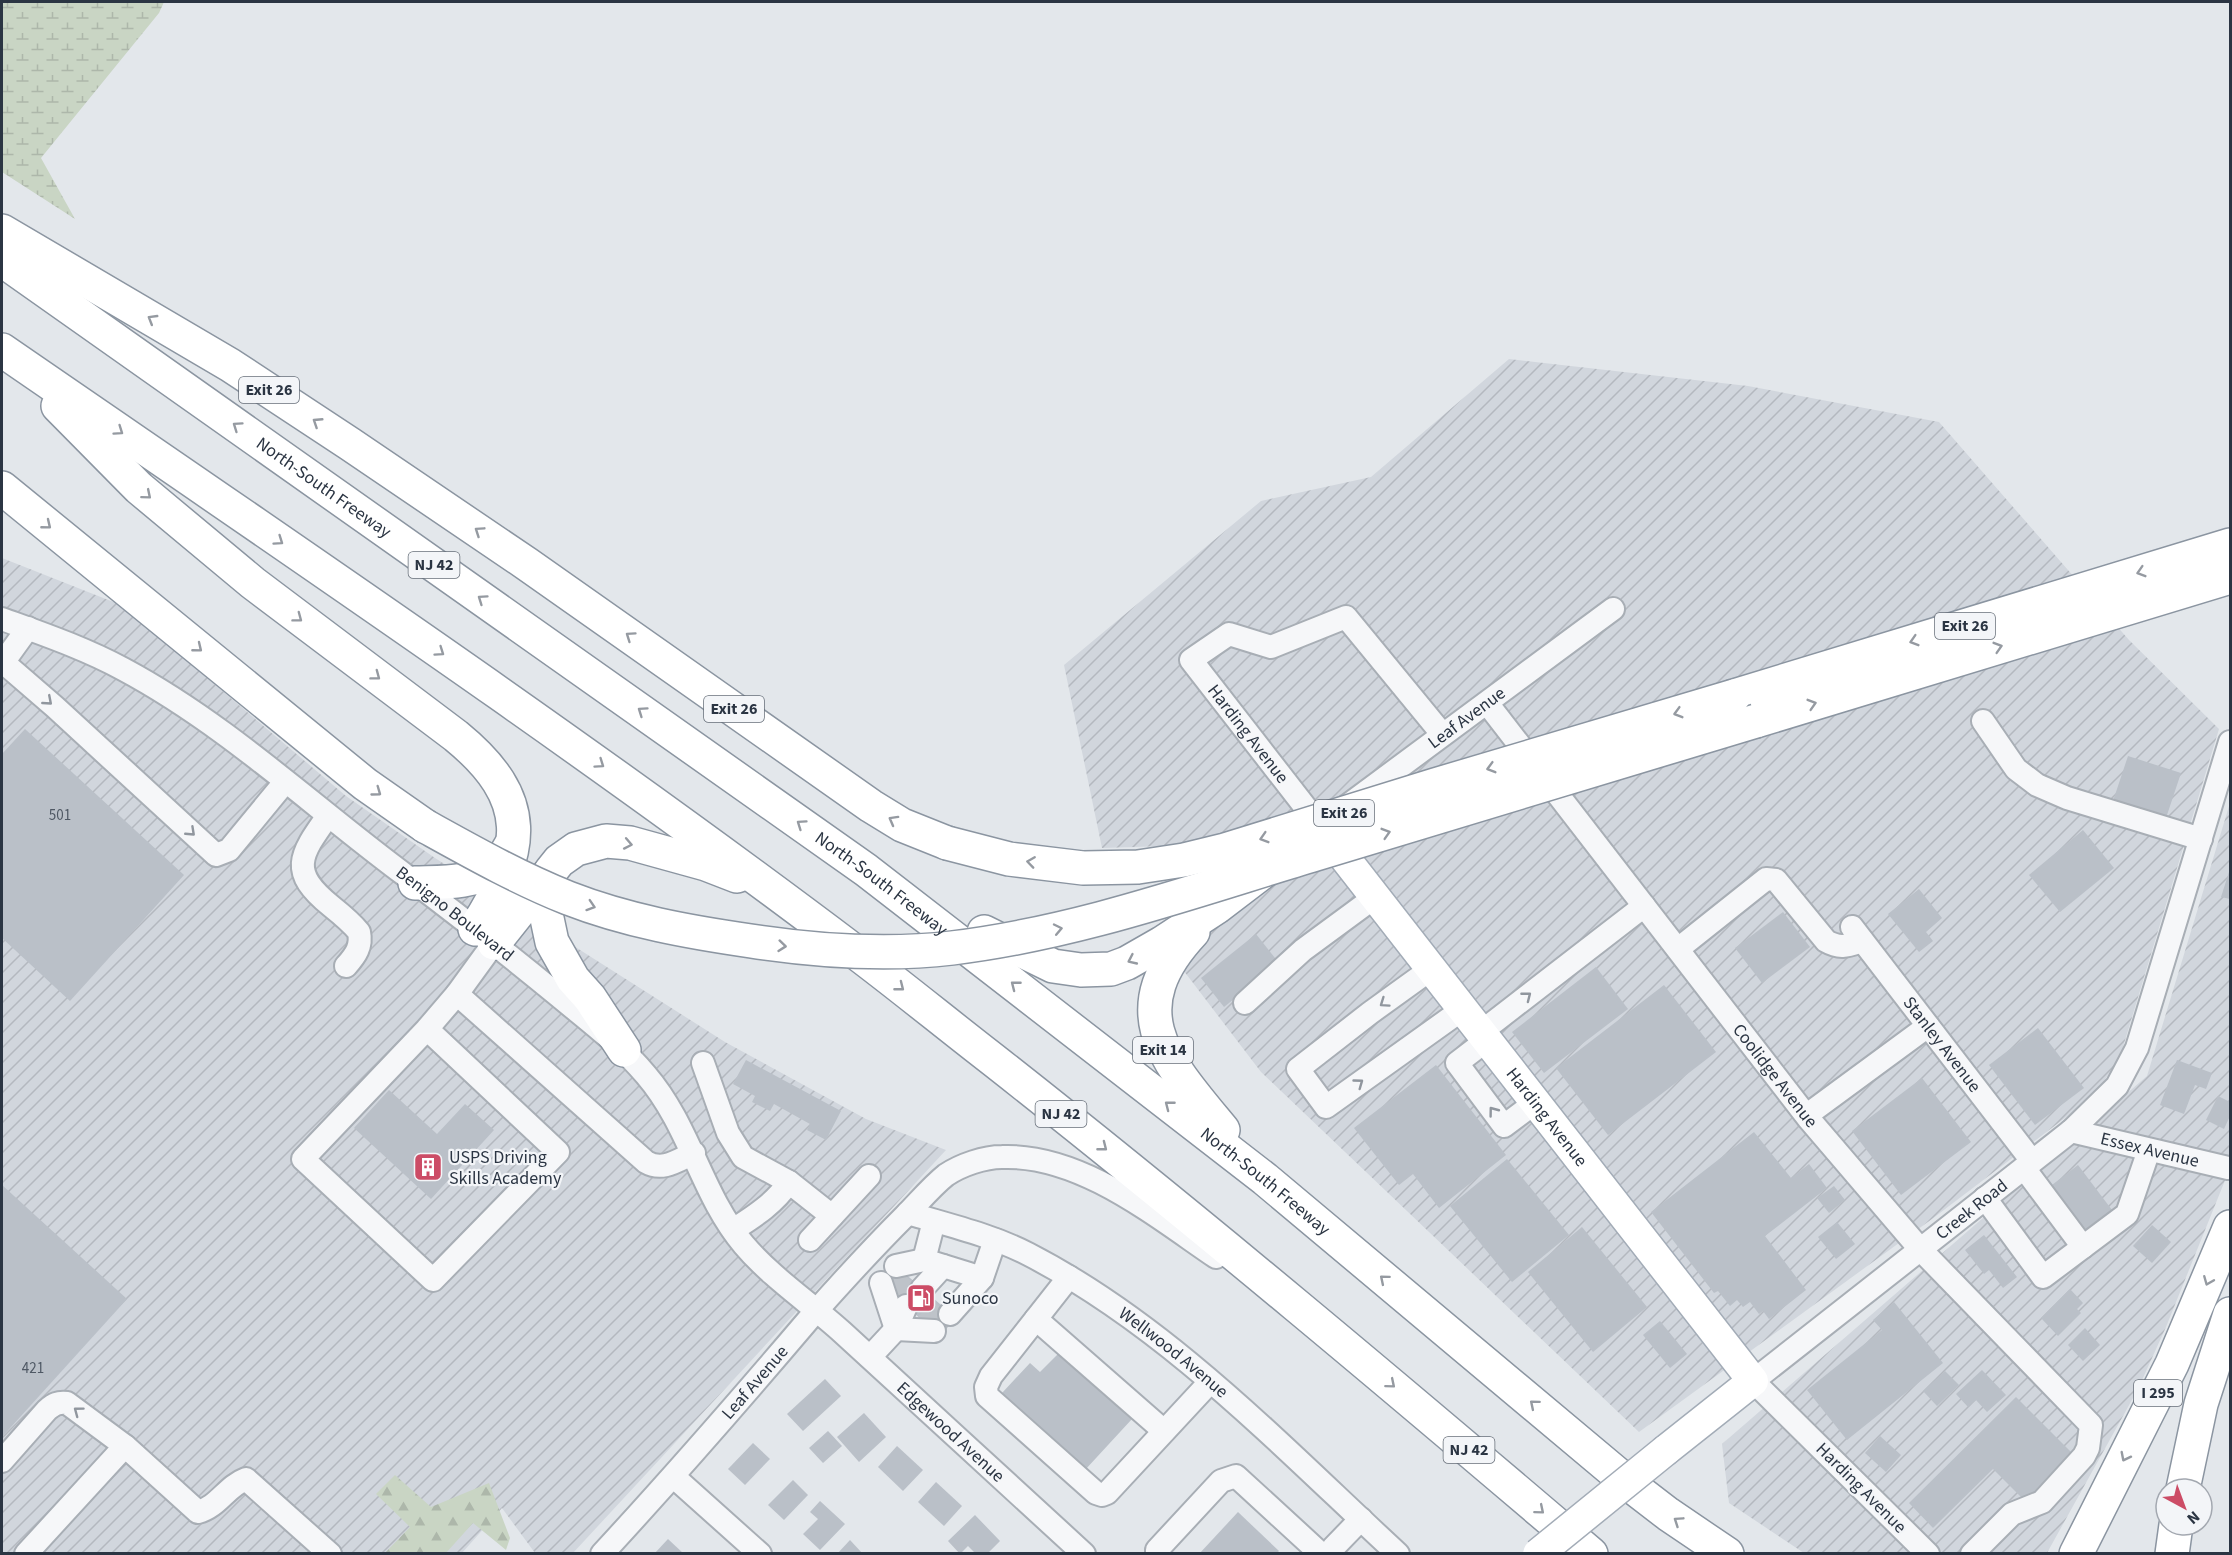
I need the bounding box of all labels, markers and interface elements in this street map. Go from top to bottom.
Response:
one-way arrow [148,314,158,326]
road number: Exit 26 [239,377,299,403]
one-way arrow [313,418,324,429]
one-way arrow [233,422,244,433]
one-way arrow [112,424,123,435]
street label: North-South Freeway [251,431,397,544]
one-way arrow [140,487,151,498]
one-way arrow [40,518,51,529]
one-way arrow [475,527,486,538]
one-way arrow [273,534,284,545]
road number: NJ 42 [408,552,460,578]
one-way arrow [2136,565,2147,577]
one-way arrow [478,595,489,606]
one-way arrow [292,610,303,621]
road number: Exit 26 [1935,613,1995,639]
one-way arrow [626,632,637,643]
one-way arrow [1910,634,1920,646]
one-way arrow [192,641,203,652]
one-way arrow [1992,642,2003,654]
one-way arrow [433,645,444,656]
one-way arrow [369,669,380,680]
street label: Harding Avenue [1202,679,1295,789]
street label: Leaf Avenue [1423,680,1510,755]
one-way arrow [41,693,52,704]
road number: Exit 26 [704,696,764,722]
one-way arrow [1806,699,1817,711]
one-way arrow [1673,706,1684,718]
one-way arrow [637,708,648,719]
one-way arrow [593,757,604,768]
one-way arrow [1486,761,1497,773]
one-way arrow [370,785,381,796]
road number: Exit 26 [1314,800,1374,826]
house number: 501 [49,805,71,826]
one-way arrow [889,816,900,827]
one-way arrow [797,820,808,831]
one-way arrow [185,825,195,836]
street label: North-South Freeway [810,825,954,942]
one-way arrow [1380,828,1391,840]
one-way arrow [1259,831,1270,843]
one-way arrow [623,837,633,850]
one-way arrow [1026,857,1036,869]
street label: Benigno Boulevard [391,860,519,967]
one-way arrow [585,898,596,911]
one-way arrow [1053,923,1063,936]
one-way arrow [777,939,786,951]
one-way arrow [1128,952,1139,964]
one-way arrow [893,980,904,991]
one-way arrow [1011,982,1022,993]
street label: Stanley Avenue [1897,991,1987,1098]
one-way arrow [1521,993,1532,1004]
one-way arrow [1379,995,1390,1006]
street label: Coolidge Avenue [1727,1018,1824,1133]
road number: Exit 14 [1133,1037,1193,1063]
street label: Harding Avenue [1500,1062,1594,1172]
one-way arrow [1352,1079,1363,1090]
road number: NJ 42 [1036,1101,1086,1127]
one-way arrow [1165,1101,1176,1112]
one-way arrow [1489,1106,1500,1117]
street label: North-South Freeway [1195,1121,1336,1242]
street label: Essex Avenue [2098,1126,2202,1173]
one-way arrow [1096,1140,1107,1151]
place label: USPS Driving Skills Academy [449,1145,562,1191]
building icon: USPS Driving Skills Academy [412,1151,444,1183]
street label: Creek Road [1930,1173,2013,1245]
one-way arrow [1380,1275,1391,1286]
one-way arrow [2203,1275,2215,1286]
fuel station icon: Sunoco [905,1282,937,1314]
place label: Sunoco [942,1286,999,1311]
street label: Wellwood Avenue [1114,1301,1234,1404]
street label: Leaf Avenue [716,1340,794,1425]
house number: 421 [22,1358,44,1379]
street label: Edgewood Avenue [891,1376,1010,1488]
one-way arrow [1384,1376,1395,1387]
road number: I 295 [2134,1380,2182,1406]
one-way arrow [1530,1400,1541,1411]
one-way arrow [73,1408,84,1419]
road number: NJ 42 [1444,1437,1494,1463]
street label: Harding Avenue [1810,1437,1912,1539]
one-way arrow [2121,1451,2132,1462]
north arrow [2154,1477,2214,1537]
one-way arrow [1533,1503,1544,1514]
text: N [2182,1506,2204,1529]
one-way arrow [1674,1517,1685,1528]

